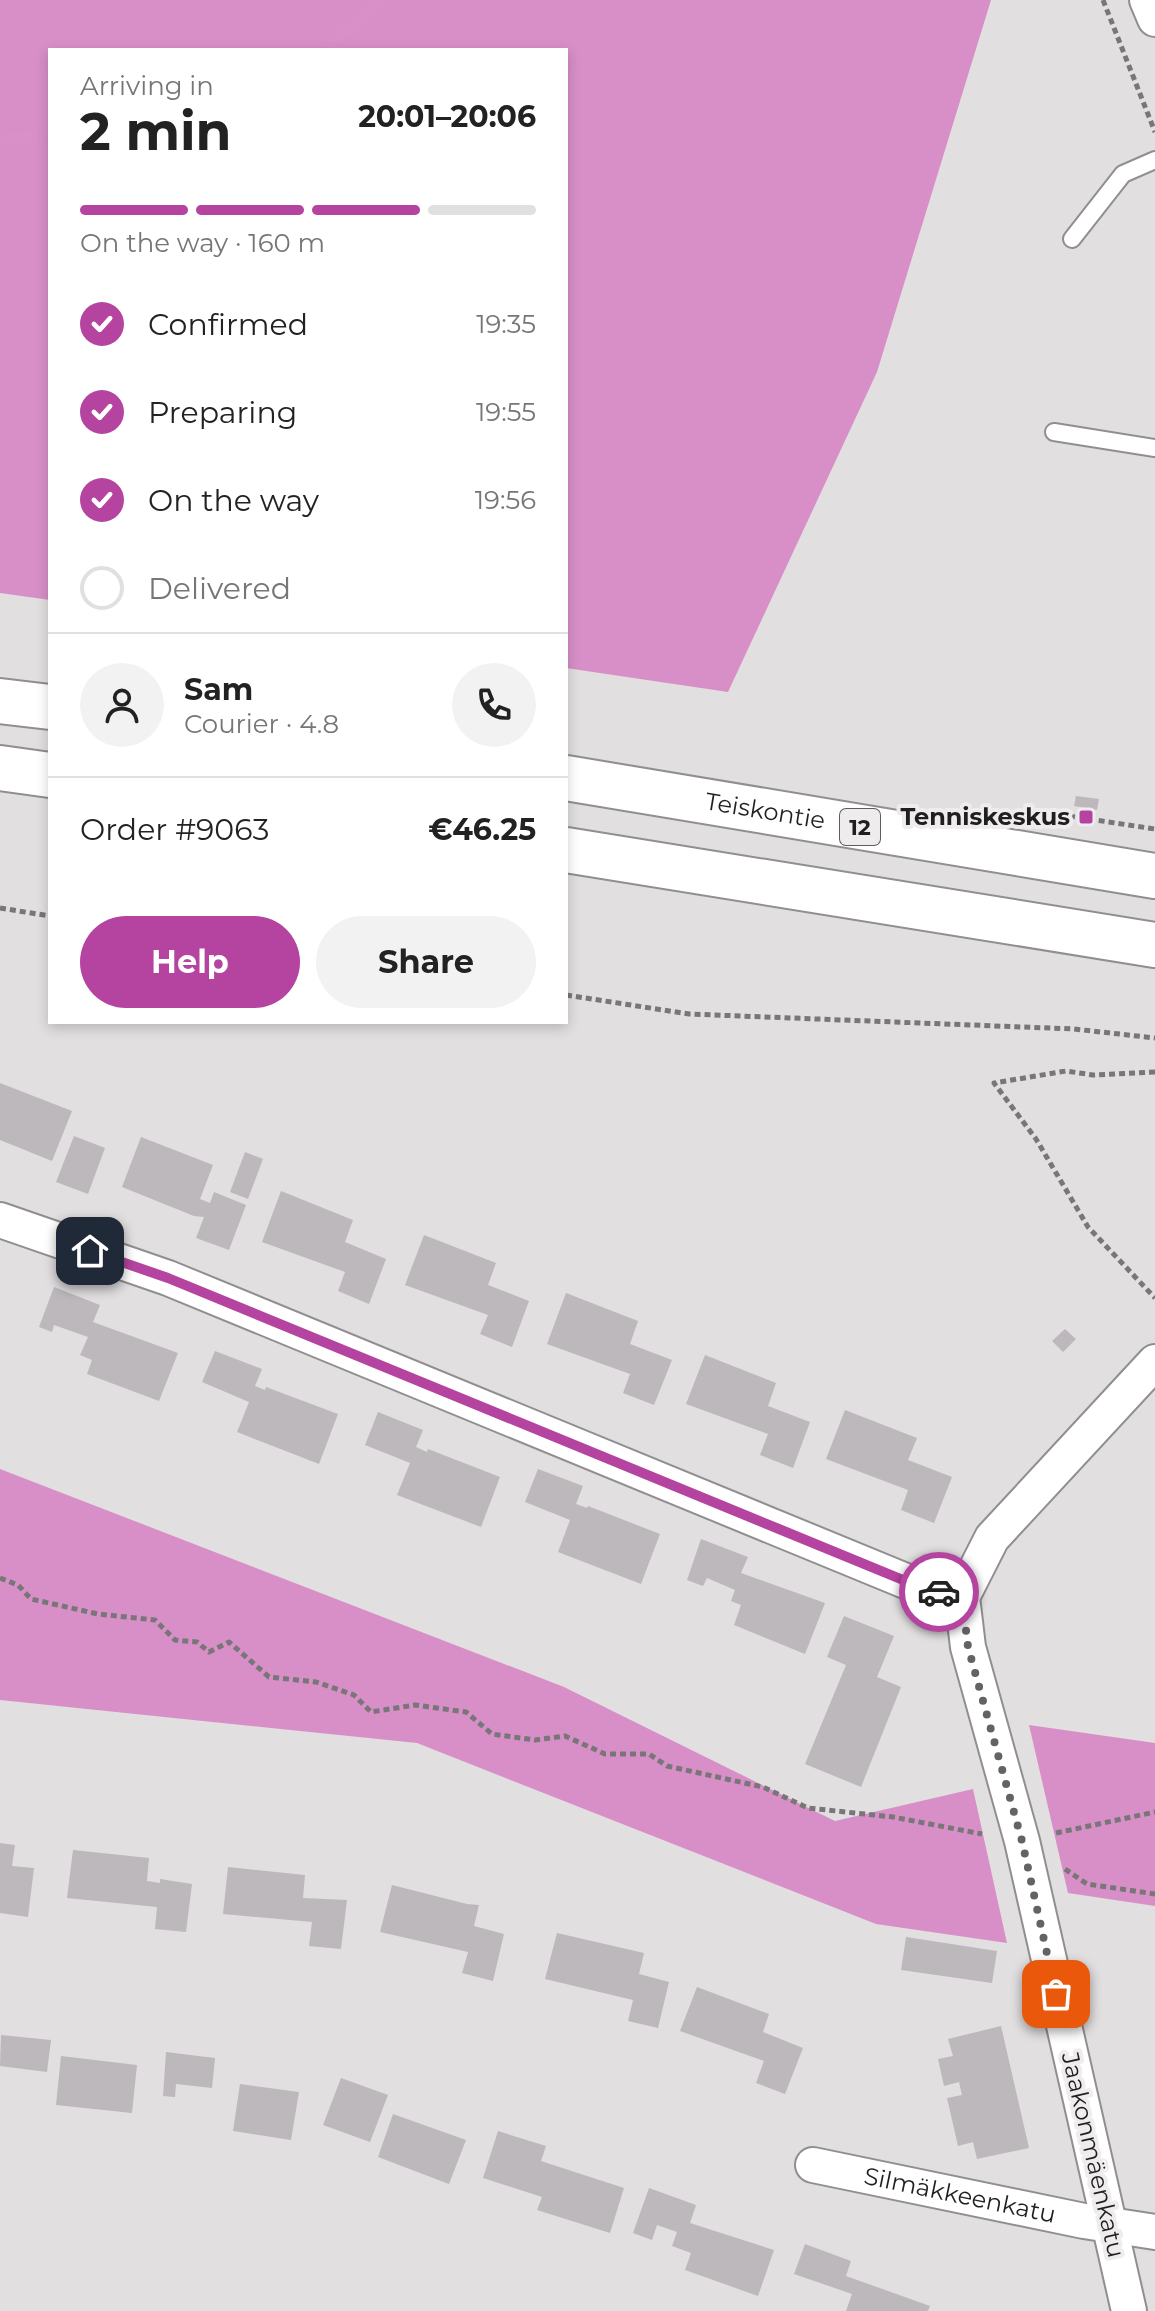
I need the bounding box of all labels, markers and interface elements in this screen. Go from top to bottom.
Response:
text: Arriving in [80,70,214,102]
text: 20:01–20:06 [358,98,536,135]
text: 2 min [80,100,232,163]
text: On the way · 160 m [80,227,325,259]
icon: check [80,302,124,346]
text: Confirmed [148,306,308,343]
text: 19:35 [476,308,536,340]
icon: check [80,390,124,434]
text: Preparing [148,394,297,431]
text: 19:55 [476,396,536,428]
icon: check [80,478,124,522]
text: On the way [148,482,319,519]
text: 19:56 [475,484,536,516]
text: Delivered [148,570,291,607]
button: person [80,663,164,747]
button: phone [452,663,536,747]
text: Sam [184,671,253,708]
text: Courier · 4.8 [184,708,339,740]
street label: Teiskontie [703,786,827,835]
place label: Tenniskeskus [901,802,1070,831]
marker: Tenniskeskus [1077,808,1095,826]
road number: 12 [840,809,880,845]
text: Order #9063 [80,811,269,848]
text: €46.25 [428,811,536,848]
button: Help [80,916,300,1008]
button: Share [316,916,536,1008]
pin [56,1217,124,1285]
icon: home [68,1229,112,1273]
courier [899,1552,979,1632]
icon: car [917,1570,961,1614]
pin [1022,1960,1090,2028]
icon: bag [1034,1972,1078,2016]
street label: Jaakonmäenkatu [1056,2048,1131,2260]
street label: Silmäkkeenkatu [862,2161,1058,2229]

